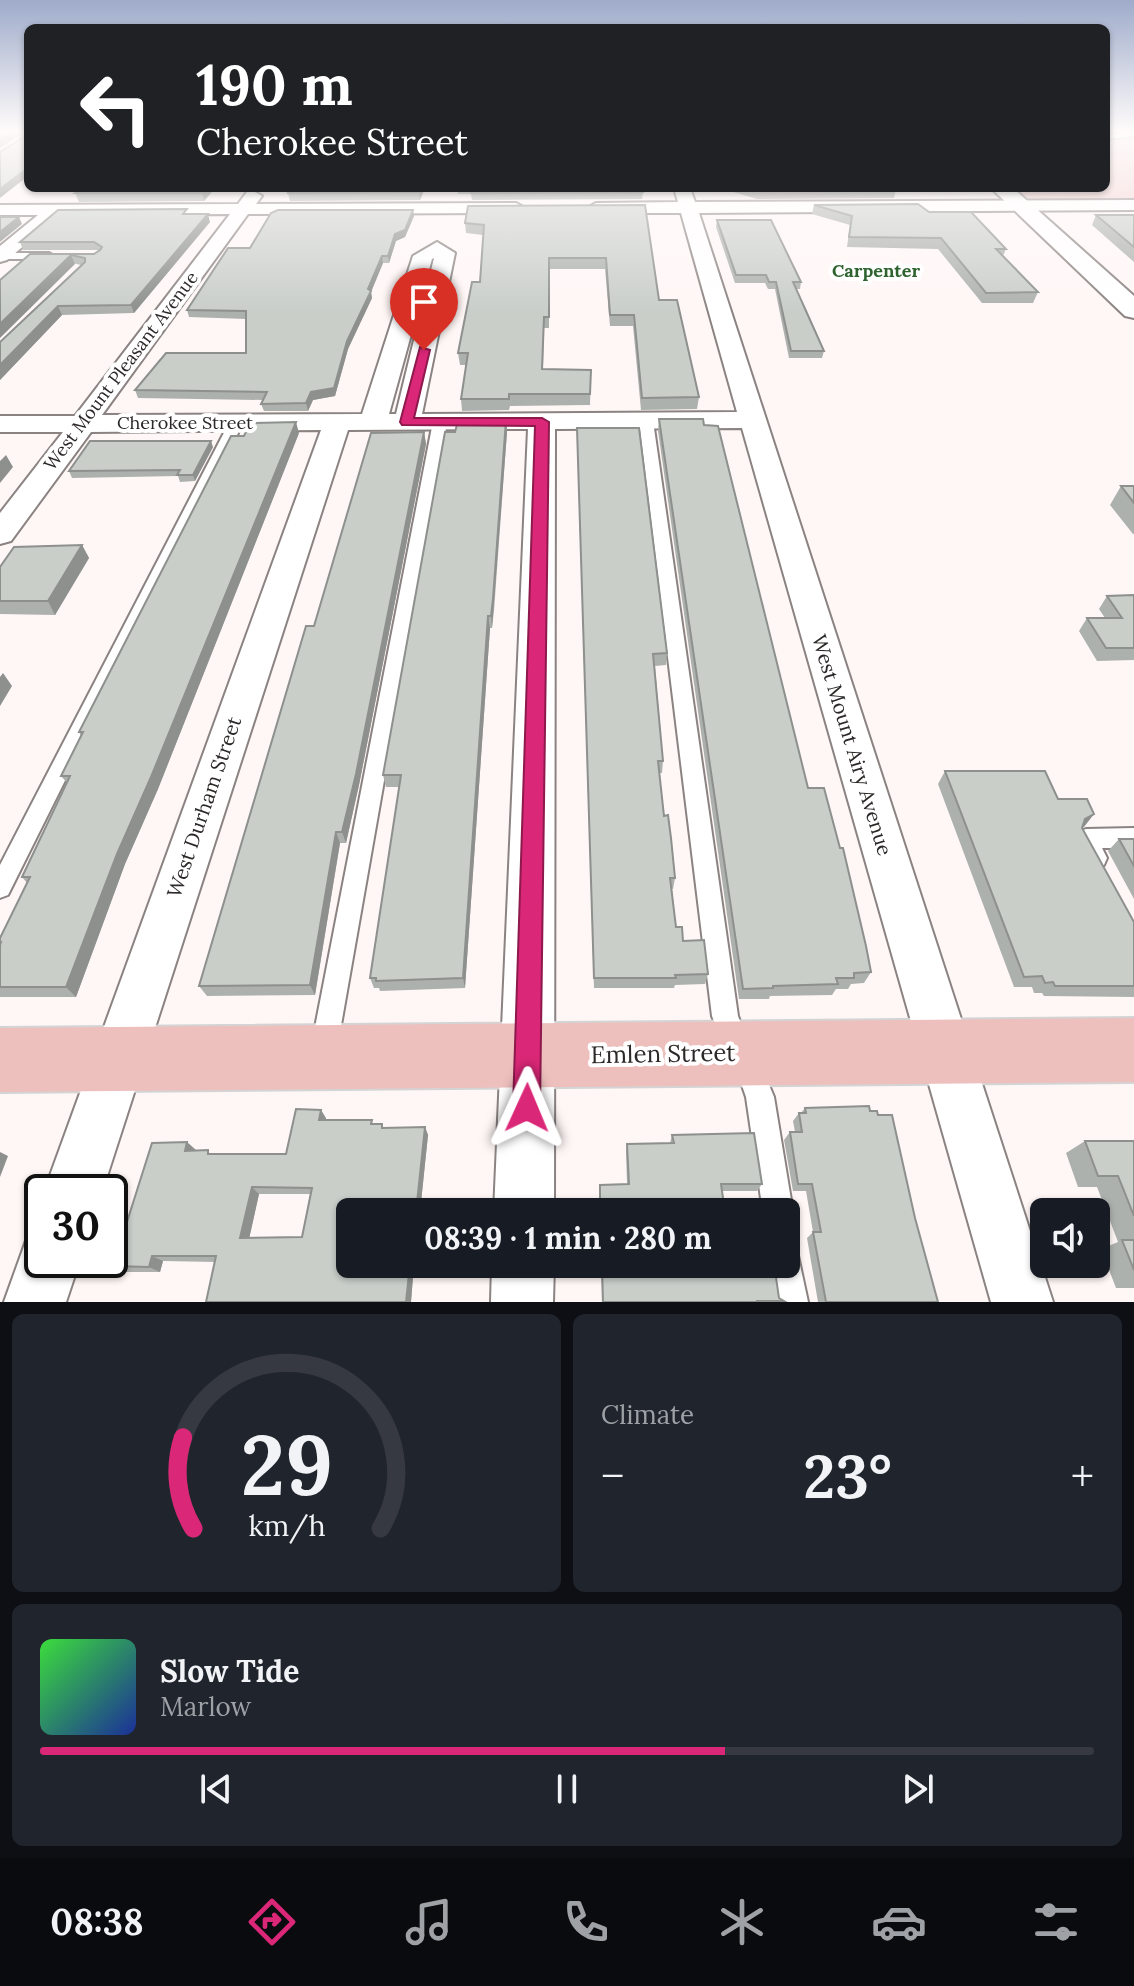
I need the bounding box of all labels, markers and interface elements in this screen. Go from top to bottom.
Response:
text: 190 m [196,49,353,120]
icon: left [64,56,168,160]
text: Cherokee Street [196,119,468,165]
district label: Carpenter [832,259,920,282]
street label: West Mount Pleasant Avenue [38,267,203,475]
pin [390,268,458,350]
icon: arrive [402,280,446,324]
street label: Cherokee Street [117,411,253,434]
street label: West Mount Airy Avenue [807,631,898,859]
street label: West Durham Street [161,713,246,901]
street label: Emlen Street [590,1037,736,1070]
position arrow [485,1066,569,1150]
speed limit sign: 30 [24,1174,128,1278]
map controls [1030,1198,1110,1278]
button: sound [1030,1198,1110,1278]
text: 08:39 · 1 min · 280 m [424,1219,712,1257]
text: Climate [601,1398,694,1431]
text: 29 [240,1411,333,1518]
text: 23° [803,1438,892,1514]
text: − [601,1448,624,1504]
text: + [1071,1448,1094,1504]
text: km/h [248,1507,325,1544]
text: Slow Tide [160,1652,299,1690]
text: Marlow [160,1690,251,1723]
icon: previous [194,1767,238,1811]
icon: pause [545,1767,589,1811]
icon: next [896,1767,940,1811]
icon: directions [244,1894,300,1950]
icon: music [401,1894,457,1950]
icon: phone [558,1894,614,1950]
icon: climate [714,1894,770,1950]
icon: car [871,1894,927,1950]
icon: filters [1028,1894,1084,1950]
text: 08:38 [50,1899,144,1945]

